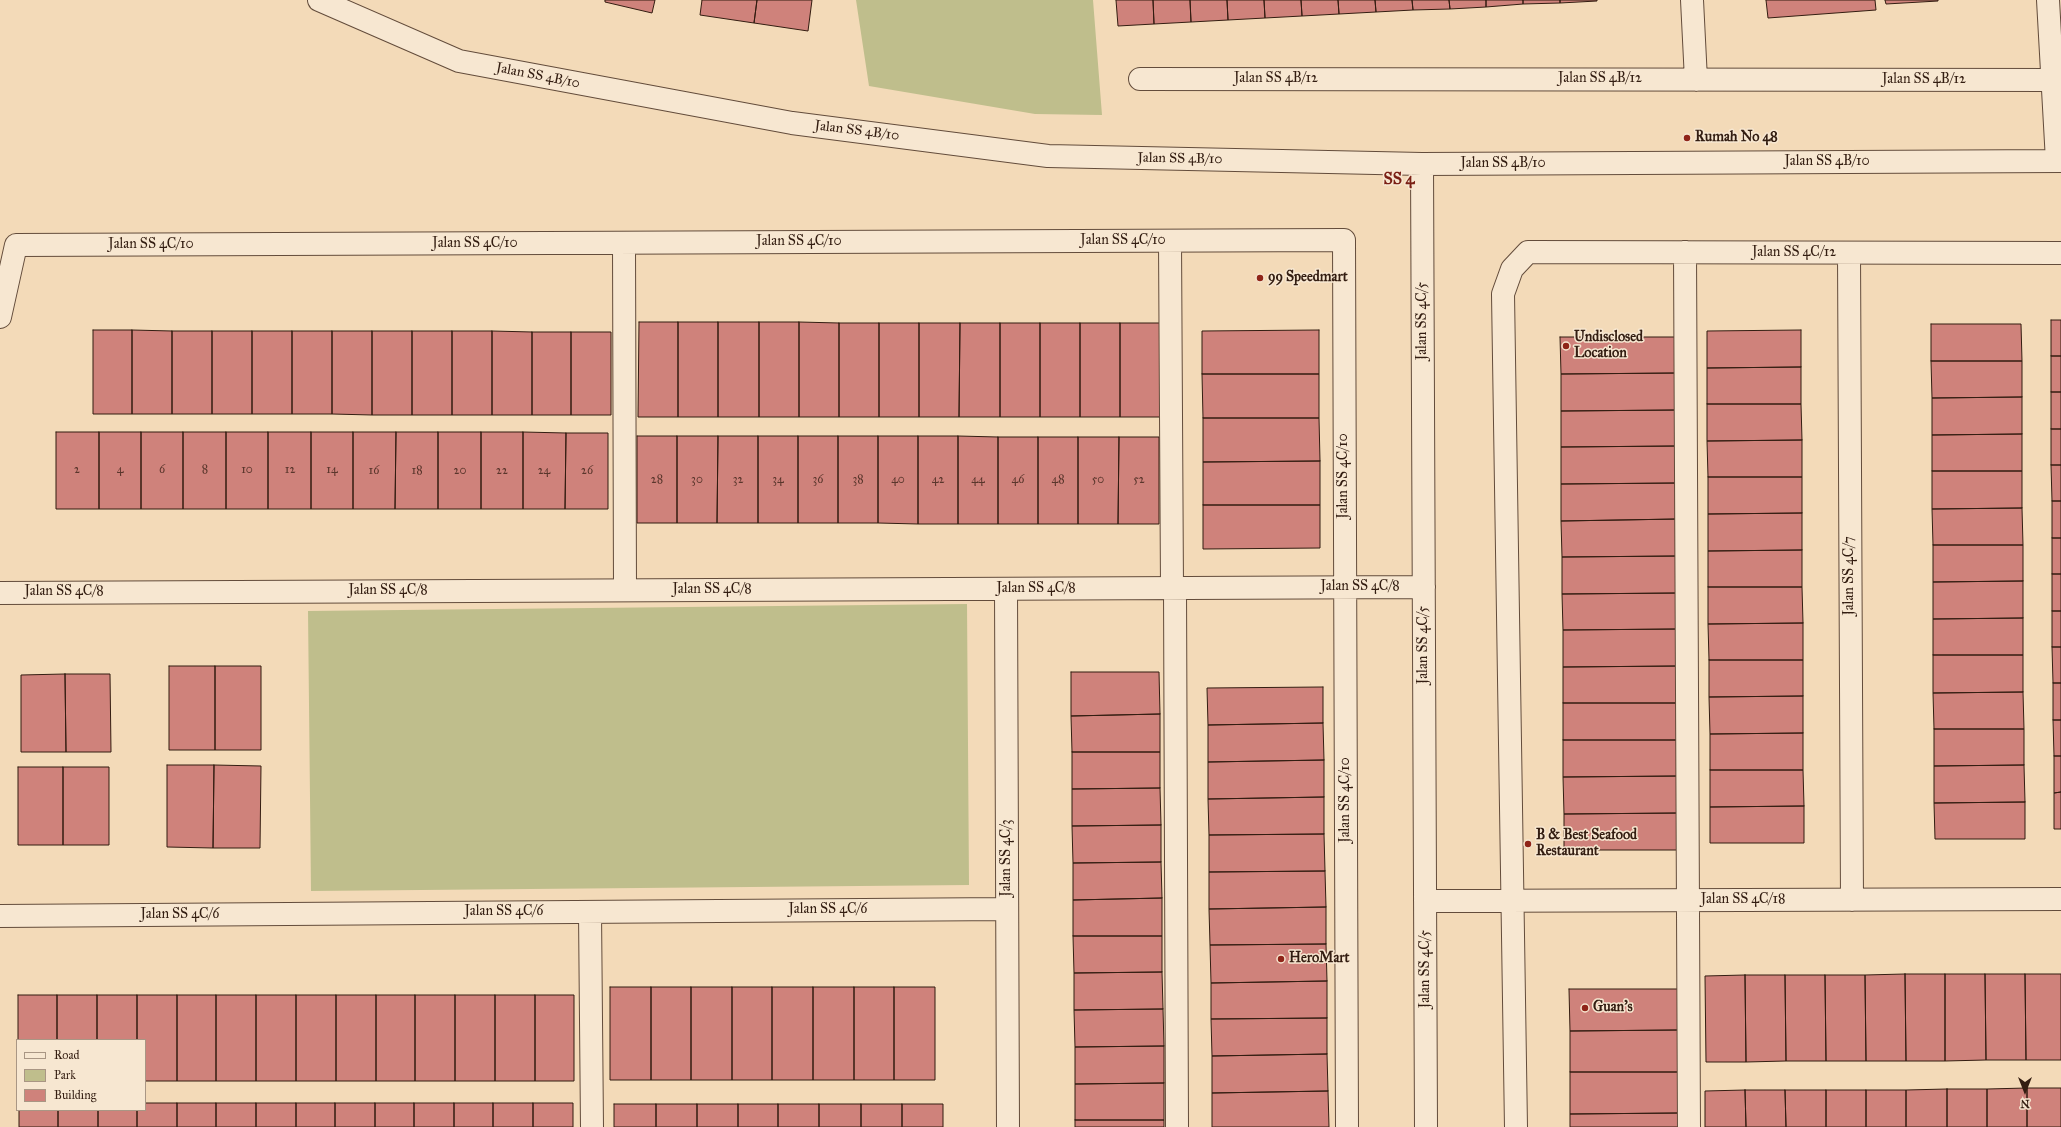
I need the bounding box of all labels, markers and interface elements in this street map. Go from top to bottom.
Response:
street label: Jalan SS 4B/10 [495,60,581,92]
street label: Jalan SS 4B/12 [1234,71,1318,87]
street label: Jalan SS 4B/12 [1558,71,1642,87]
street label: Jalan SS 4B/12 [1882,72,1966,88]
street label: Jalan SS 4B/10 [814,117,900,145]
place label: Rumah No 48 [1695,130,1778,146]
marker: Rumah No 48 [1682,133,1692,143]
street label: Jalan SS 4B/10 [1137,150,1223,168]
street label: Jalan SS 4B/10 [1784,154,1870,170]
street label: Jalan SS 4B/10 [1460,156,1546,172]
district label: SS 4 [1384,170,1414,190]
street label: Jalan SS 4C/10 [1080,233,1166,249]
street label: Jalan SS 4C/10 [756,234,842,250]
street label: Jalan SS 4C/10 [432,236,518,252]
street label: Jalan SS 4C/10 [108,237,194,253]
street label: Jalan SS 4C/12 [1752,245,1836,261]
place label: 99 Speedmart [1268,270,1348,286]
marker: 99 Speedmart [1255,273,1265,283]
street label: Jalan SS 4C/5 [1415,282,1431,360]
place label: Undisclosed Location [1574,330,1643,362]
marker: Undisclosed Location [1561,341,1571,351]
street label: Jalan SS 4C/10 [1336,433,1352,519]
house number: 2 [74,463,80,477]
house number: 4 [117,463,123,477]
house number: 6 [159,463,165,477]
house number: 8 [202,463,208,477]
house number: 10 [241,463,253,477]
house number: 12 [285,463,295,477]
house number: 14 [326,463,338,477]
house number: 16 [369,464,379,478]
house number: 18 [411,464,423,478]
house number: 20 [454,464,466,478]
house number: 22 [496,464,508,478]
house number: 24 [538,464,550,478]
house number: 26 [581,464,593,478]
house number: 28 [651,473,663,487]
house number: 30 [691,473,703,487]
house number: 32 [733,473,743,487]
house number: 34 [772,473,784,487]
house number: 36 [813,473,823,487]
house number: 38 [852,473,864,487]
house number: 40 [891,473,905,487]
house number: 42 [932,473,944,487]
house number: 44 [971,473,985,487]
house number: 46 [1012,473,1024,487]
house number: 48 [1051,473,1065,487]
house number: 50 [1092,473,1104,487]
house number: 52 [1133,473,1145,487]
street label: Jalan SS 4C/7 [1842,536,1858,616]
street label: Jalan SS 4C/8 [1320,579,1400,595]
street label: Jalan SS 4C/8 [996,581,1076,597]
street label: Jalan SS 4C/8 [672,582,752,598]
street label: Jalan SS 4C/8 [348,583,428,599]
street label: Jalan SS 4C/8 [24,584,104,600]
street label: Jalan SS 4C/5 [1416,606,1432,684]
street label: Jalan SS 4C/10 [1338,757,1354,843]
street label: Jalan SS 4C/3 [999,819,1015,897]
place label: B & Best Seafood Restaurant [1536,828,1637,860]
marker: B & Best Seafood Restaurant [1523,839,1533,849]
street label: Jalan SS 4C/18 [1701,892,1785,908]
street label: Jalan SS 4C/6 [789,902,867,918]
street label: Jalan SS 4C/6 [465,904,543,920]
street label: Jalan SS 4C/6 [141,907,219,923]
street label: Jalan SS 4C/5 [1418,930,1434,1008]
place label: HeroMart [1289,951,1350,967]
marker: HeroMart [1276,954,1286,964]
place label: Guan's [1593,1000,1633,1016]
marker: Guan's [1580,1003,1590,1013]
legend [16,1039,146,1111]
text: Road [54,1048,80,1062]
text: Park [54,1068,76,1082]
north arrow [2005,1071,2045,1111]
text: Building [54,1088,96,1102]
text: N [2020,1097,2030,1110]

